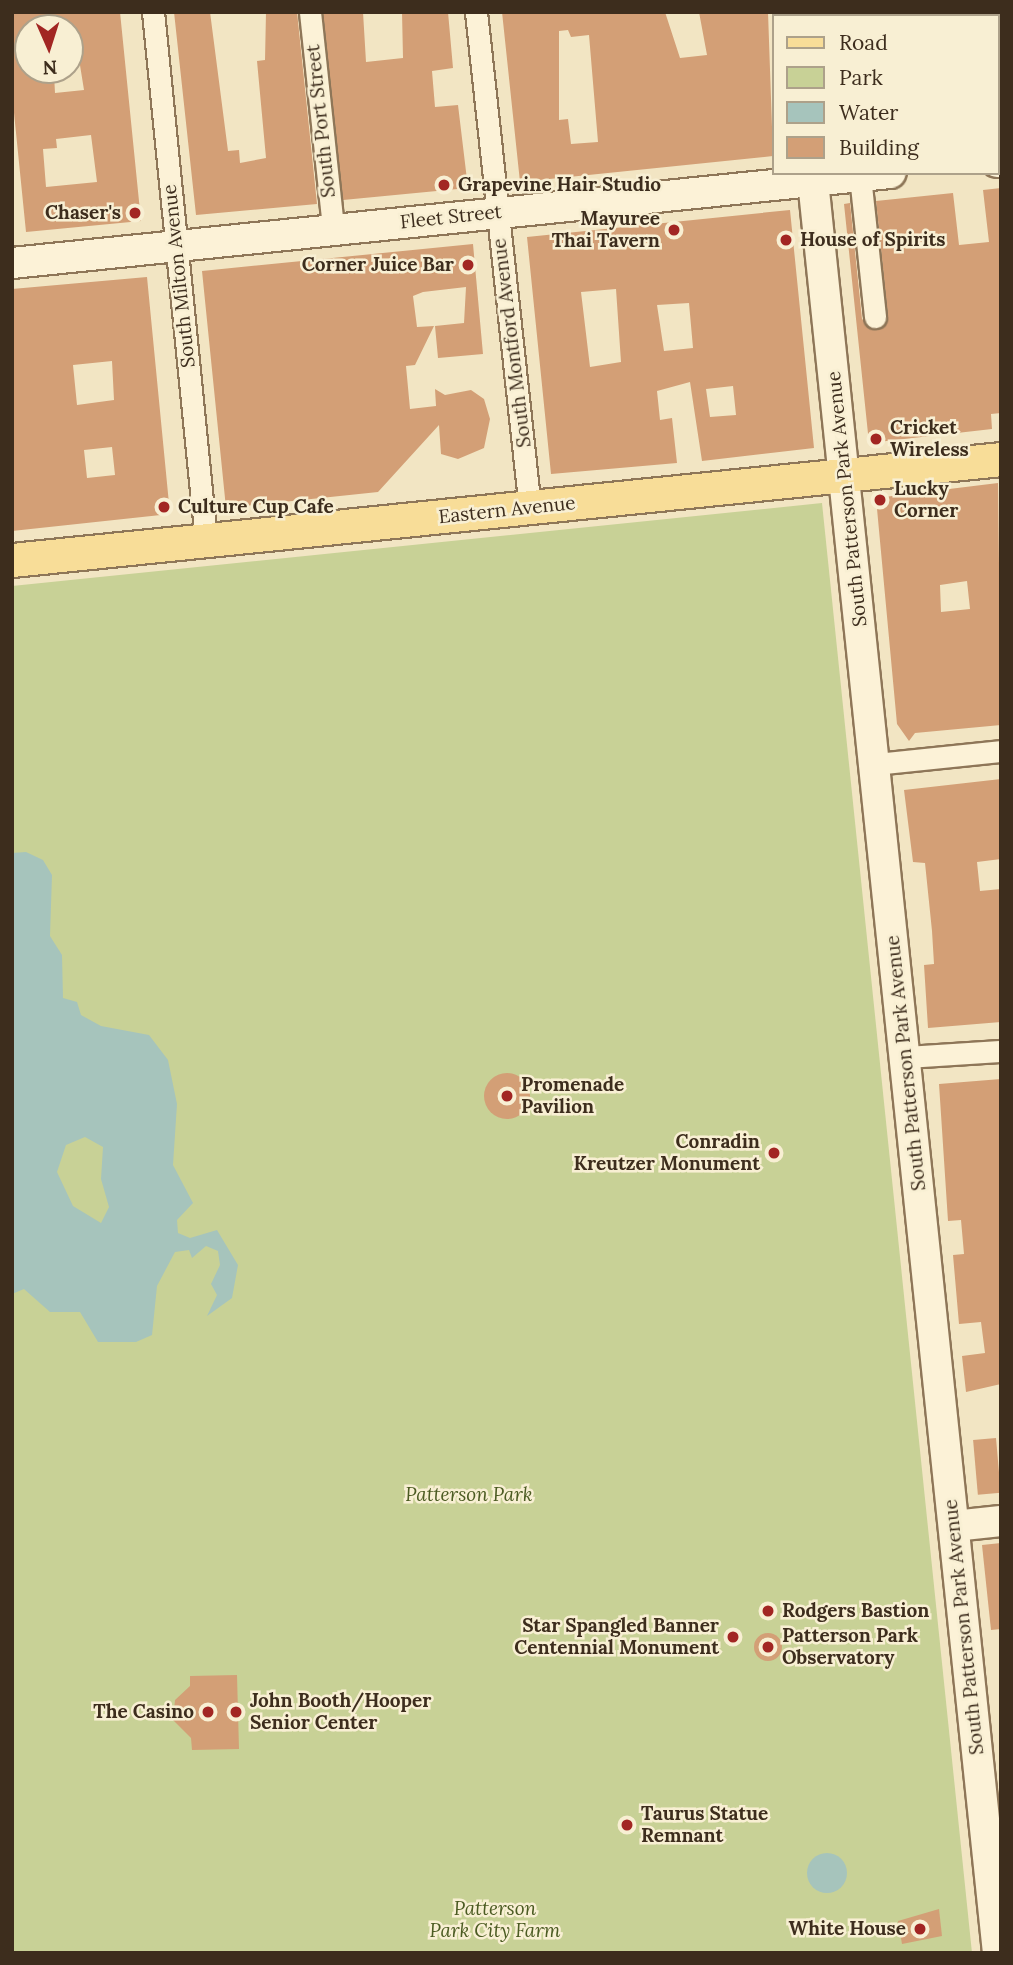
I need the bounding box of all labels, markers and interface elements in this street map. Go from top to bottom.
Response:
north arrow [14,14,84,84]
legend [772,14,999,175]
text: Road [839,29,888,56]
street label: South Port Street [302,43,340,199]
text: N [42,56,58,80]
text: Park [839,64,883,91]
text: Water [839,99,898,126]
text: Building [839,134,919,161]
place label: Grapevine Hair Studio [458,174,661,196]
marker: Grapevine Hair Studio [436,177,452,193]
street label: South Milton Avenue [158,183,200,369]
street label: Fleet Street [399,200,503,234]
place label: Chaser's [45,202,121,224]
marker: Chaser's [127,205,143,221]
place label: Mayuree Thai Tavern [552,208,660,252]
marker: Mayuree Thai Tavern [666,222,682,238]
place label: House of Spirits [800,229,946,251]
marker: House of Spirits [778,232,794,248]
street label: South Montford Avenue [488,237,536,449]
place label: Corner Juice Bar [302,254,454,276]
marker: Corner Juice Bar [460,257,476,273]
street label: South Patterson Park Avenue [822,370,872,628]
place label: Cricket Wireless [890,417,969,461]
marker: Cricket Wireless [868,431,884,447]
place label: Lucky Corner [894,478,958,522]
street label: Eastern Avenue [438,491,576,529]
marker: Lucky Corner [872,492,888,508]
place label: Culture Cup Cafe [178,496,334,518]
marker: Culture Cup Cafe [156,499,172,515]
street label: South Patterson Park Avenue [881,934,931,1192]
place label: Promenade Pavilion [521,1074,624,1118]
marker: Promenade Pavilion [499,1088,515,1104]
place label: Conradin Kreutzer Monument [574,1131,760,1175]
marker: Conradin Kreutzer Monument [766,1145,782,1161]
park label: Patterson Park [405,1484,533,1506]
street label: South Patterson Park Avenue [939,1498,989,1756]
place label: Rodgers Bastion [782,1600,929,1622]
marker: Rodgers Bastion [760,1603,776,1619]
place label: Star Spangled Banner Centennial Monument [514,1615,719,1659]
place label: Patterson Park Observatory [782,1625,918,1669]
marker: Star Spangled Banner Centennial Monument [725,1629,741,1645]
marker: Patterson Park Observatory [760,1639,776,1655]
place label: John Booth/Hooper Senior Center [250,1690,431,1734]
place label: The Casino [93,1701,194,1723]
marker: The Casino [200,1704,216,1720]
marker: John Booth/Hooper Senior Center [228,1704,244,1720]
place label: Taurus Statue Remnant [641,1803,768,1847]
marker: Taurus Statue Remnant [619,1817,635,1833]
park label: Patterson Park City Farm [430,1898,560,1942]
place label: White House [788,1918,906,1940]
marker: White House [912,1921,928,1937]

